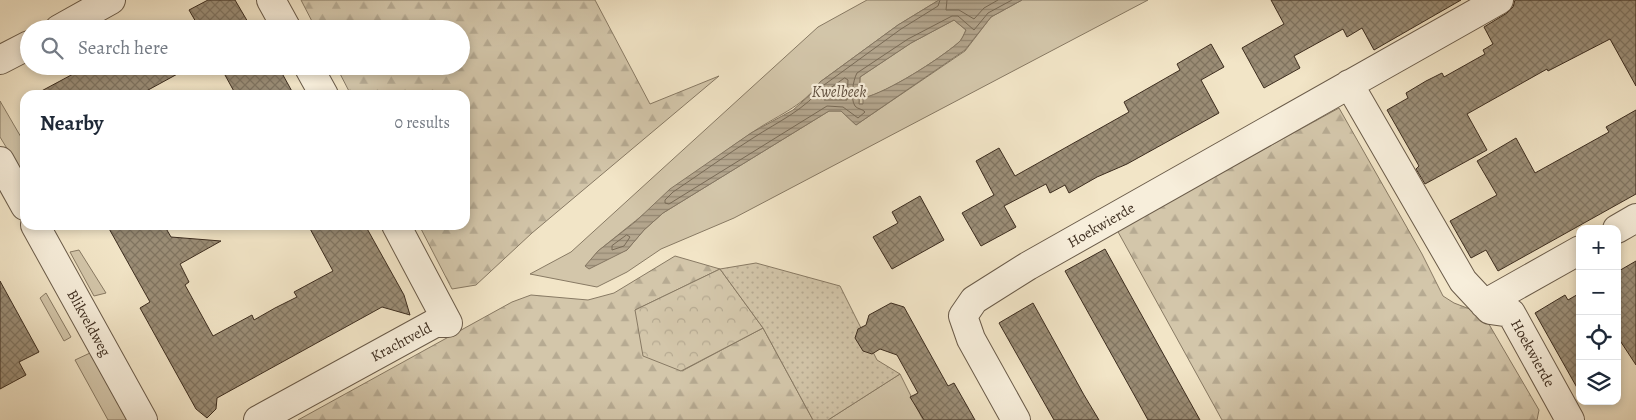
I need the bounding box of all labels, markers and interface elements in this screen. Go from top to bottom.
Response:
search box [20,20,470,75]
icon: search [38,34,66,62]
text: Search here [78,35,168,61]
water label: Kwelbeek [812,81,866,103]
text: Nearby [40,109,103,137]
text: 0 results [394,112,450,134]
street label: Hoekwierde [1064,198,1139,252]
map controls [1576,225,1621,405]
button: + [1576,225,1621,270]
button: − [1576,270,1621,315]
street label: Blikveldweg [62,286,116,360]
button: locate [1576,315,1621,360]
street label: Hoekwierde [1506,316,1560,391]
street label: Krachtveld [367,317,436,366]
button: layers [1576,360,1621,405]

